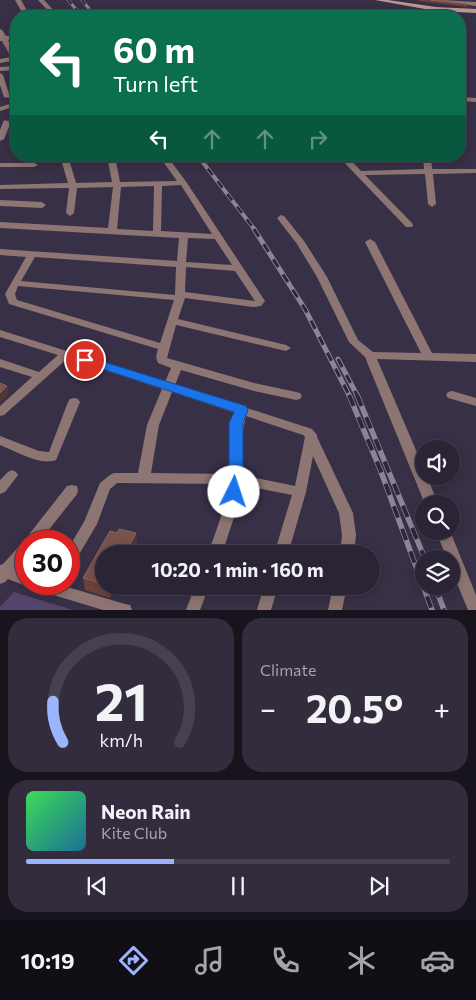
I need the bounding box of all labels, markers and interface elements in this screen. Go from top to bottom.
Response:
text: 60 m [113,27,195,70]
icon: left [30,30,95,95]
text: Turn left [113,70,198,97]
icon: left [145,125,173,153]
icon: ahead [198,125,226,153]
icon: ahead [251,125,279,153]
icon: right [304,125,332,153]
pin [64,339,106,381]
icon: arrive [71,346,99,374]
map controls [415,440,460,595]
button: sound [415,440,460,485]
position arrow [207,465,259,517]
button: search [415,495,460,540]
speed limit sign: 30 [15,530,80,595]
button: layers [415,550,460,595]
text: 10:20 · 1 min · 160 m [151,558,324,581]
text: Climate [260,660,316,679]
text: 21 [94,668,148,732]
text: 20.5° [306,684,403,731]
text: − [260,691,276,725]
text: + [434,691,450,725]
text: km/h [99,729,143,751]
text: Neon Rain [101,800,191,823]
text: Kite Club [101,823,167,842]
icon: previous [83,872,111,900]
icon: pause [224,872,252,900]
icon: next [365,872,393,900]
icon: directions [116,943,151,978]
icon: music [192,943,227,978]
icon: phone [268,943,303,978]
icon: climate [344,943,379,978]
icon: car [420,943,455,978]
text: 10:19 [21,947,75,974]

